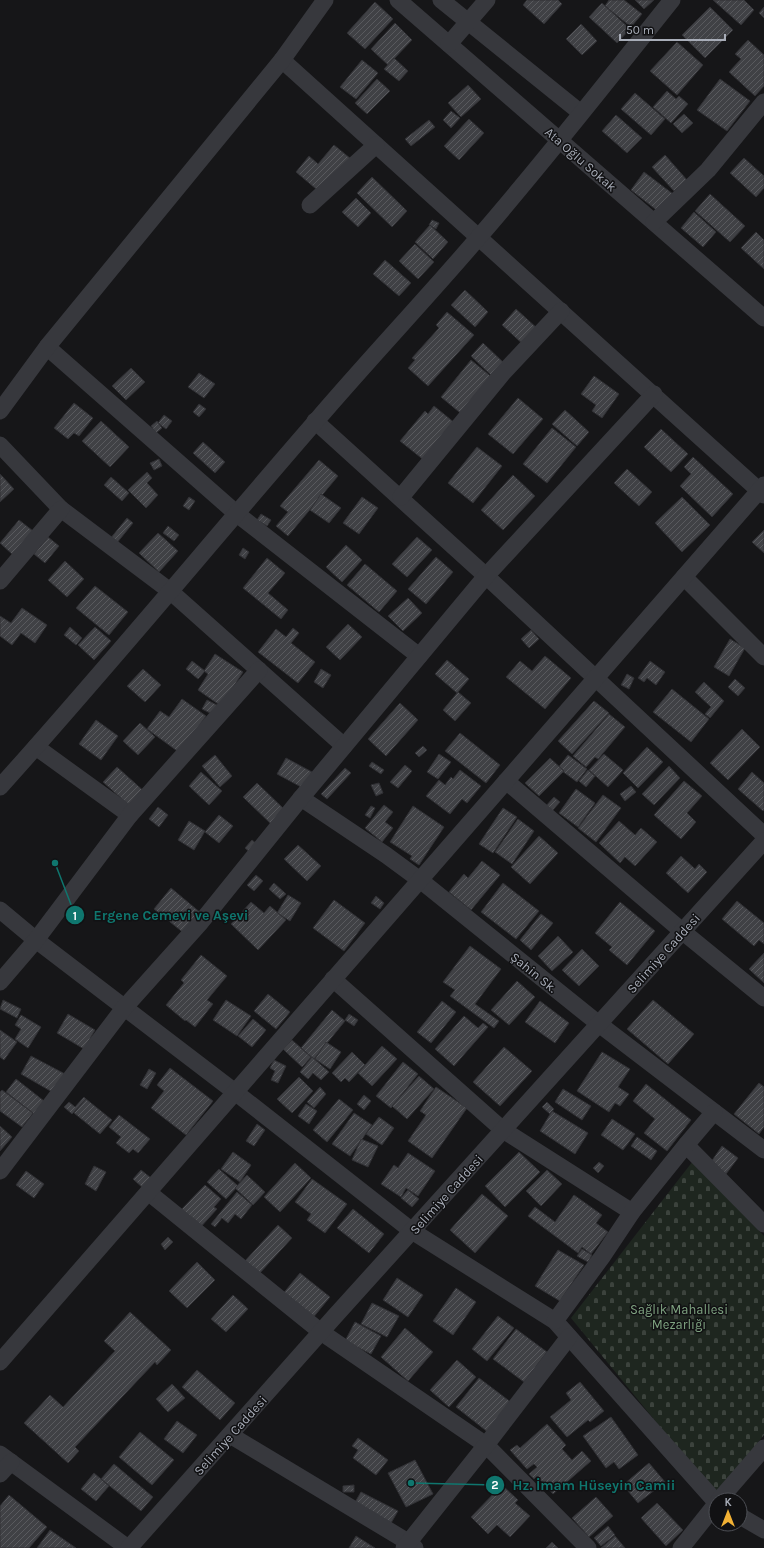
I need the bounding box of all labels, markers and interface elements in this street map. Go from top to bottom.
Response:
scale bar [620,16,725,42]
text: 50 m [626,23,654,37]
street label: Ata Oğlu Sokak [542,124,619,194]
callout: Ergene Cemevi ve Aşevi [65,902,256,928]
text: Ergene Cemevi ve Aşevi [94,907,248,924]
text: 1 [73,909,77,923]
street label: Selimiye Caddesi [624,910,703,996]
street label: Şahin Sk. [508,949,560,996]
street label: Selimiye Caddesi [407,1151,486,1237]
park label: Sağlık Mahallesi Mezarlığı [630,1302,728,1332]
street label: Selimiye Caddesi [191,1392,270,1478]
callout: Hz. İmam Hüseyin Camii [485,1472,684,1498]
text: Hz. İmam Hüseyin Camii [513,1477,675,1494]
text: 2 [491,1478,499,1492]
north arrow [708,1492,748,1532]
text: K [724,1496,732,1509]

